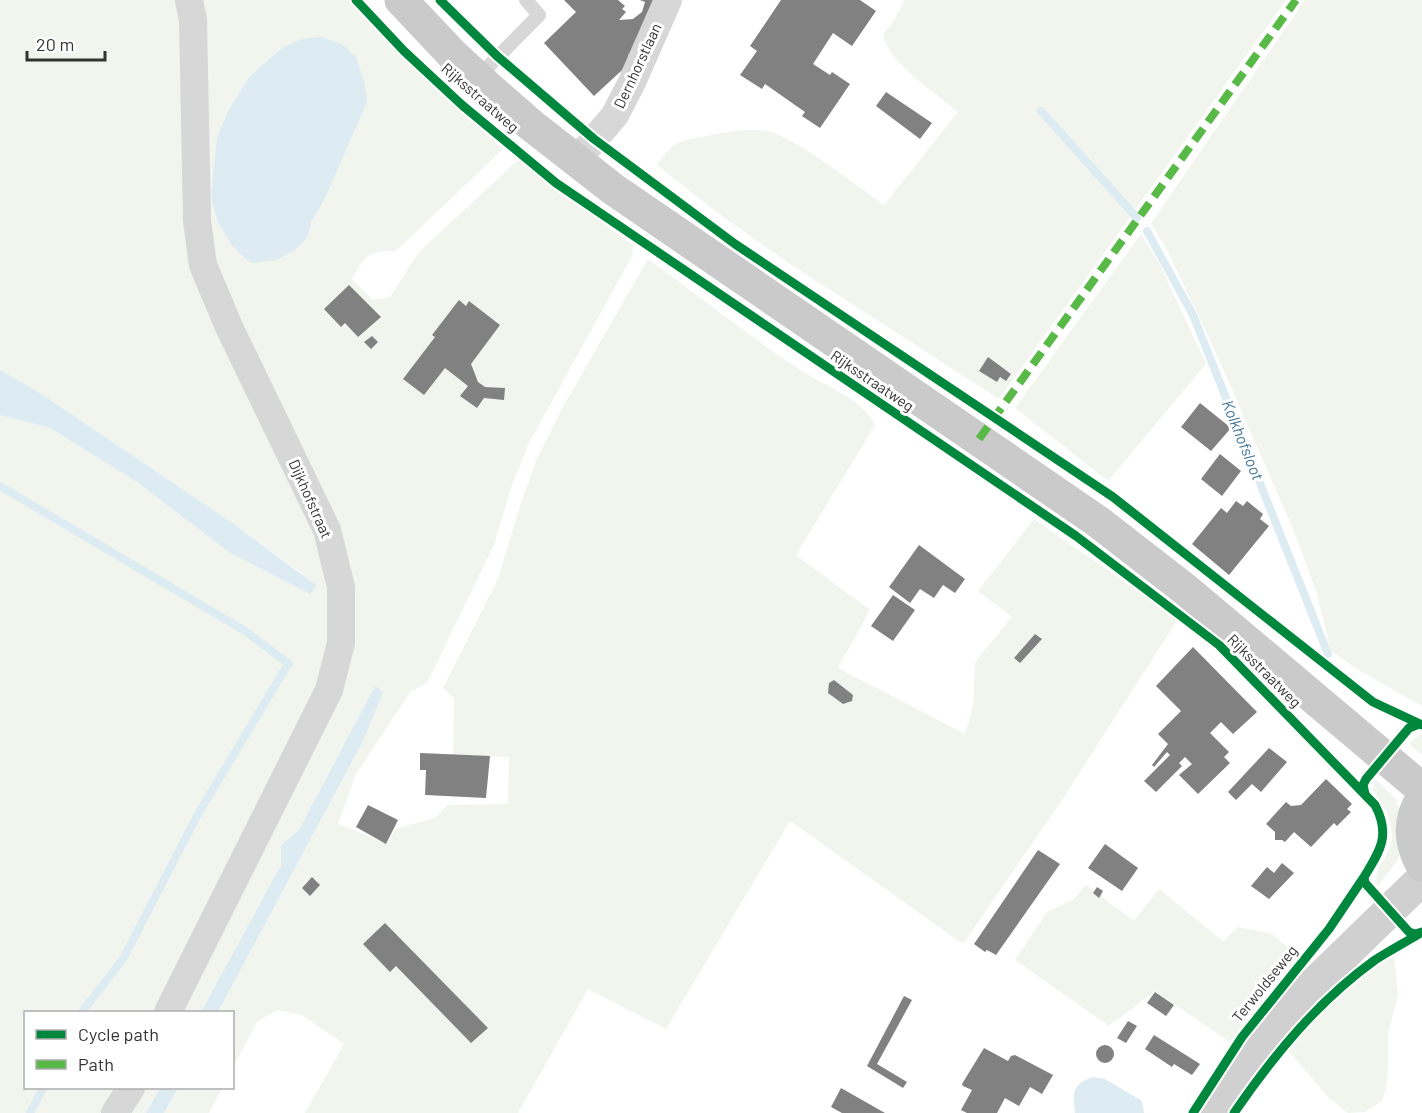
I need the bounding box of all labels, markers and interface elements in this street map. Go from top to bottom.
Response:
street label: Dernhorstlaan [610,20,665,111]
scale bar [27,24,105,62]
text: 20 m [36,33,74,55]
street label: Rijksstraatweg [438,59,523,136]
street label: Rijksstraatweg [828,346,918,415]
water label: Kolkhofsloot [1219,397,1268,483]
street label: Dijkhofstraat [286,456,336,541]
street label: Rijksstraatweg [1224,630,1305,711]
street label: Terwoldseweg [1228,941,1301,1025]
legend [24,1011,234,1089]
text: Cycle path [78,1023,159,1045]
text: Path [78,1053,114,1075]

